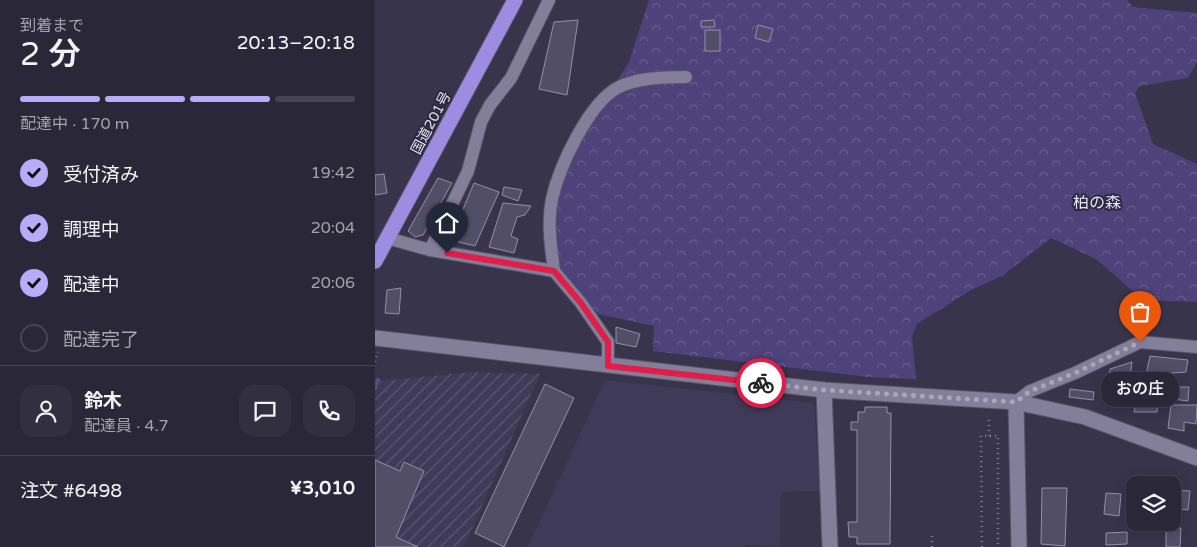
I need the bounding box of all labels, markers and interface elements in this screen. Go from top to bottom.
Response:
text: 到着まで [20,16,84,36]
text: 20:13–20:18 [237,32,355,54]
text: 2 分 [20,36,80,74]
street label: 国道201号 [407,89,455,157]
text: 配達中 · 170 m [20,114,129,134]
icon: check [20,159,48,187]
text: 19:42 [311,163,355,183]
text: 受付済み [63,164,139,186]
district label: 柏の森 [1073,193,1121,213]
pin [426,202,468,253]
icon: home [433,209,461,237]
icon: check [20,214,48,242]
text: 20:04 [311,218,355,238]
text: 調理中 [63,219,120,241]
icon: check [20,269,48,297]
text: 20:06 [311,273,355,293]
text: 配達中 [63,274,120,296]
pin [1119,291,1161,342]
icon: bag [1126,298,1154,326]
text: 配達完了 [63,329,139,351]
courier [736,358,786,408]
icon: bike [747,369,775,397]
callout: おの庄 [1101,372,1179,407]
text: おの庄 [1116,379,1164,399]
button: person [20,385,72,437]
button: chat [239,385,291,437]
button: phone [303,385,355,437]
text: 鈴木 [84,390,122,412]
text: 配達員 · 4.7 [84,416,169,436]
map controls [1126,476,1181,531]
button: layers [1126,476,1181,531]
text: ¥3,010 [290,477,355,499]
text: 注文 #6498 [20,480,122,502]

